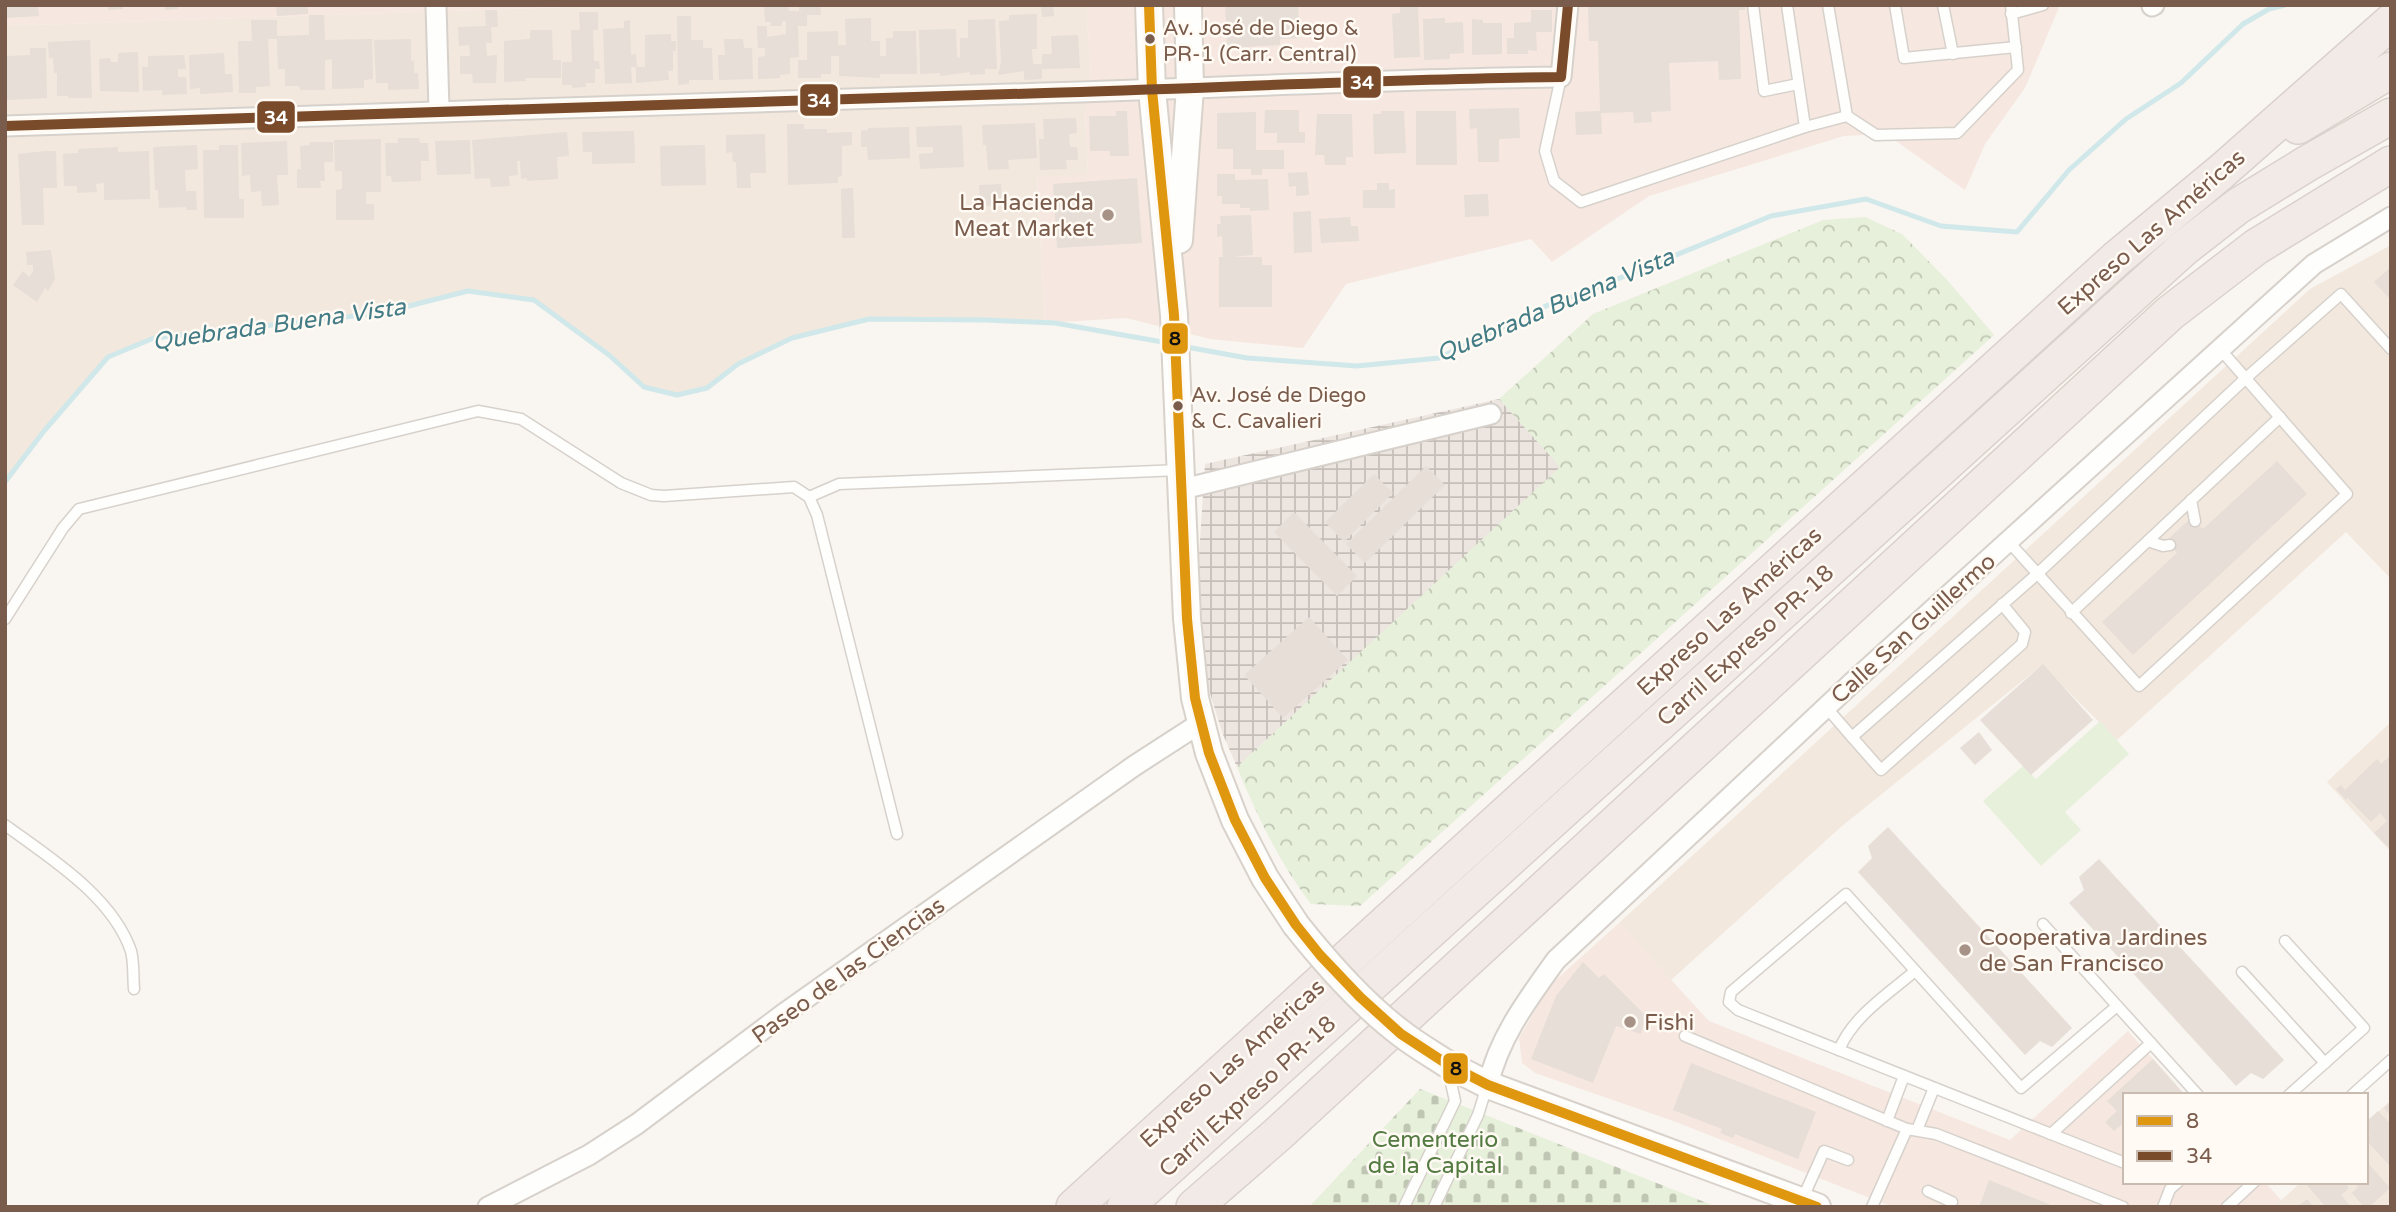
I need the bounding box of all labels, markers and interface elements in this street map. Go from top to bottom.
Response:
place label: Av. José de Diego & PR-1 (Carr. Central) [1163,16,1359,67]
marker: Av. José de Diego & PR-1 (Carr. Central) [1143,32,1157,46]
line badge: 34 [1342,65,1382,99]
text: 34 [1350,72,1374,94]
line badge: 34 [799,83,839,117]
text: 34 [807,90,831,112]
line badge: 34 [256,100,296,134]
text: 34 [264,107,288,129]
street label: Expreso Las Américas [2052,144,2251,322]
place label: La Hacienda Meat Market [954,189,1094,243]
marker: La Hacienda Meat Market [1100,207,1116,223]
water label: Quebrada Buena Vista [1432,242,1679,369]
water label: Quebrada Buena Vista [150,292,408,357]
line badge: 8 [1161,322,1189,355]
text: 8 [1169,328,1181,350]
place label: Av. José de Diego & C. Cavalieri [1191,383,1366,434]
marker: Av. José de Diego & C. Cavalieri [1171,399,1185,413]
street label: Expreso Las Américas [1631,521,1828,702]
street label: Calle San Guillermo [1826,547,2002,710]
street label: Carril Expreso PR-18 [1652,559,1840,732]
street label: Paseo de las Ciencias [747,891,951,1050]
place label: Cooperativa Jardines de San Francisco [1979,924,2207,978]
marker: Cooperativa Jardines de San Francisco [1957,942,1973,958]
street label: Expreso Las Américas [1134,973,1331,1154]
place label: Fishi [1644,1009,1694,1037]
street label: Carril Expreso PR-18 [1154,1010,1342,1183]
marker: Fishi [1622,1014,1638,1030]
line badge: 8 [1442,1052,1469,1085]
text: 8 [1450,1058,1462,1080]
legend [2123,1093,2368,1184]
text: 8 [2186,1109,2199,1134]
park label: Cementerio de la Capital [1368,1126,1502,1180]
text: 34 [2186,1144,2212,1169]

